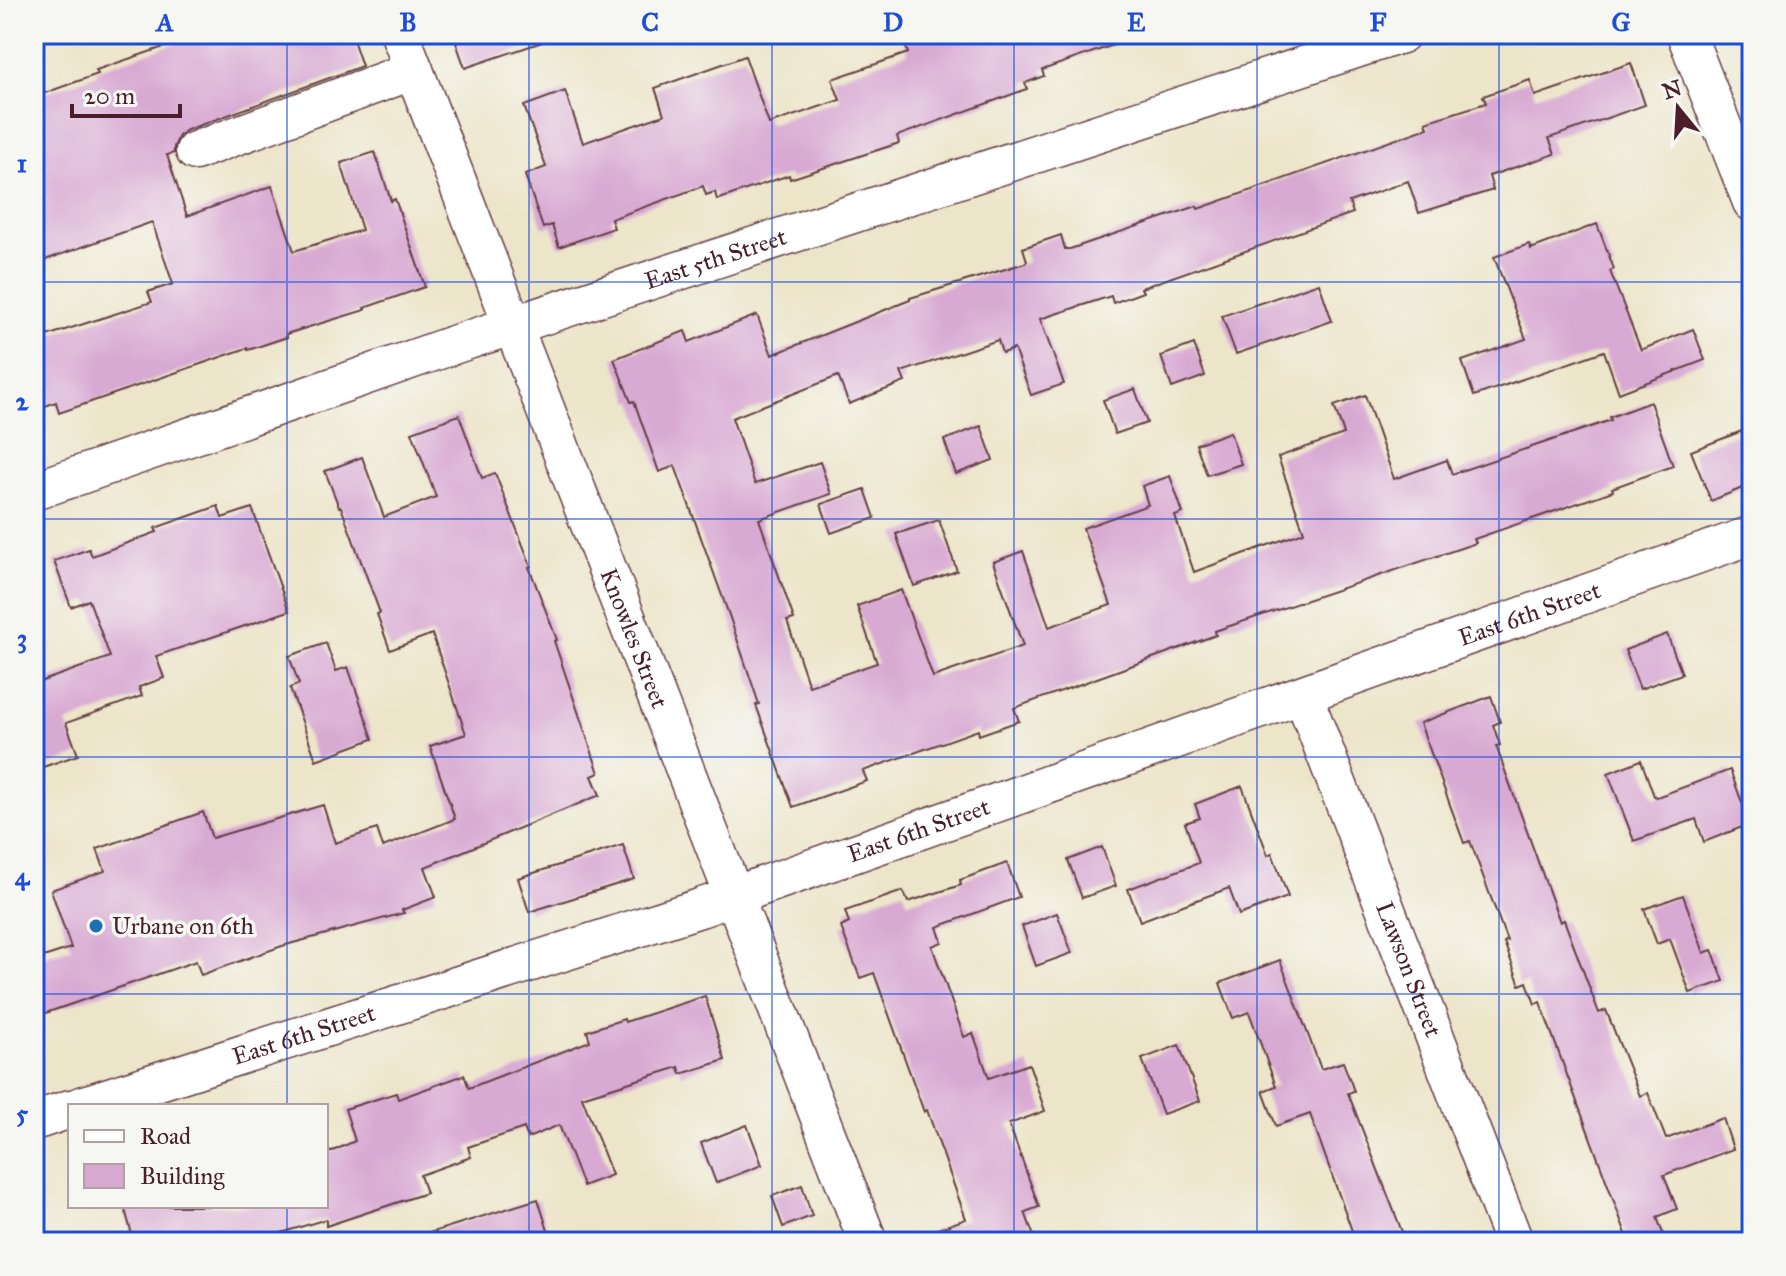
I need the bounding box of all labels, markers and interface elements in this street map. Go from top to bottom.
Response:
text: A [154,6,174,38]
text: B [399,6,417,38]
text: C [641,6,659,38]
text: D [883,6,903,38]
text: E [1127,6,1146,38]
text: F [1370,6,1387,38]
text: G [1611,6,1631,38]
scale bar [72,68,180,118]
north arrow [1638,68,1718,148]
text: N [1659,74,1685,105]
text: 20 m [84,81,135,111]
text: 1 [17,147,27,179]
street label: East 5th Street [641,221,791,296]
text: 2 [16,385,30,417]
street label: Knowles Street [593,564,675,713]
street label: East 6th Street [1454,575,1605,653]
text: 3 [17,622,27,654]
street label: East 6th Street [844,791,994,869]
text: 4 [15,860,31,892]
street label: Lawson Street [1369,898,1449,1042]
place label: Urbane on 6th [112,911,254,941]
marker: Urbane on 6th [87,917,105,935]
street label: East 6th Street [228,998,380,1072]
text: 5 [16,1097,29,1129]
legend [68,1104,328,1208]
text: Road [140,1121,191,1151]
text: Building [140,1161,225,1191]

